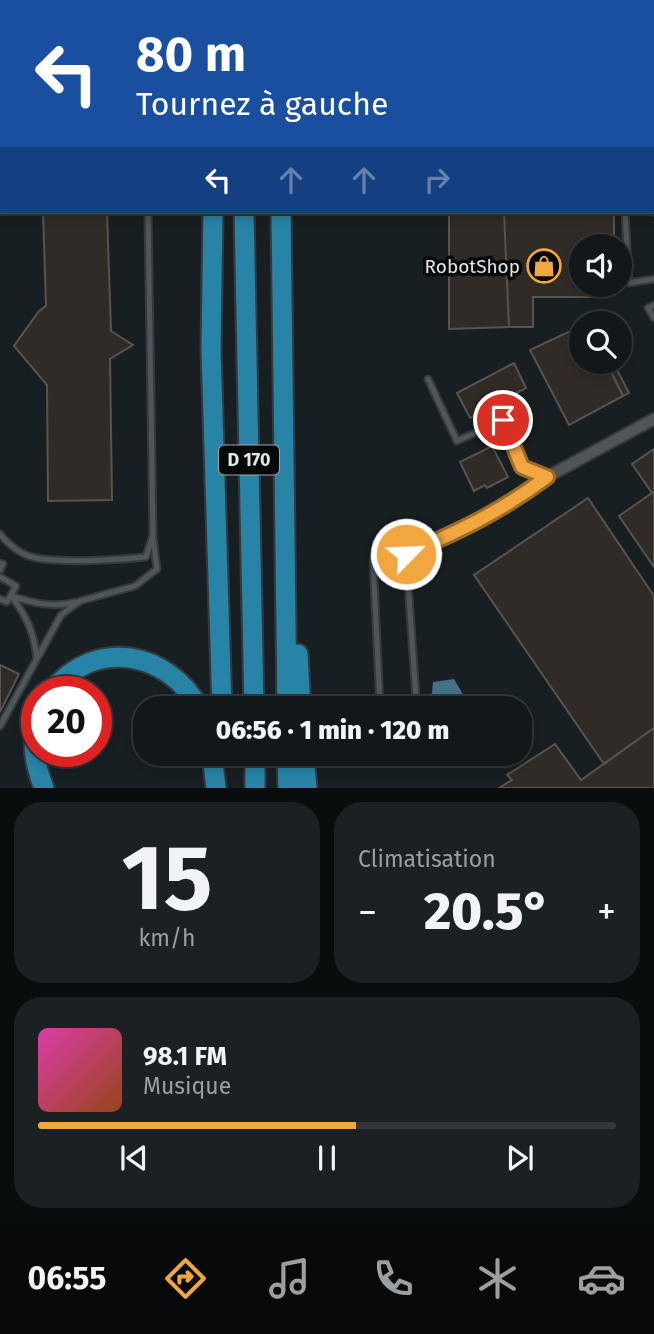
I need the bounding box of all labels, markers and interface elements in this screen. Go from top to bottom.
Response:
text: 80 m [136,25,246,84]
icon: left [21,28,112,119]
text: Tournez à gauche [136,85,388,123]
icon: left [199,161,237,199]
icon: ahead [272,161,310,199]
icon: ahead [345,161,383,199]
icon: right [418,161,456,199]
map controls [569,234,632,374]
button: sound [569,234,632,297]
shop icon: RobotShop [525,247,563,285]
place label: RobotShop [425,255,520,278]
button: search [569,311,632,374]
pin [473,390,533,450]
icon: arrive [484,401,522,439]
road number: D 170 [219,446,279,474]
position arrow [369,517,443,591]
speed limit sign: 20 [21,676,112,767]
text: 06:56 · 1 min · 120 m [216,715,449,746]
text: 15 [121,824,213,933]
text: Climatisation [358,845,496,873]
text: 20.5° [424,880,550,943]
text: − [358,889,377,935]
text: + [597,889,616,935]
text: km/h [139,924,195,952]
text: 98.1 FM [143,1041,227,1072]
text: Musique [143,1072,231,1100]
icon: previous [115,1139,153,1177]
icon: pause [308,1139,346,1177]
icon: next [501,1139,539,1177]
icon: directions [161,1254,210,1303]
icon: music [265,1254,314,1303]
icon: phone [369,1254,418,1303]
icon: climate [473,1254,522,1303]
icon: car [577,1254,626,1303]
text: 06:55 [28,1259,106,1297]

